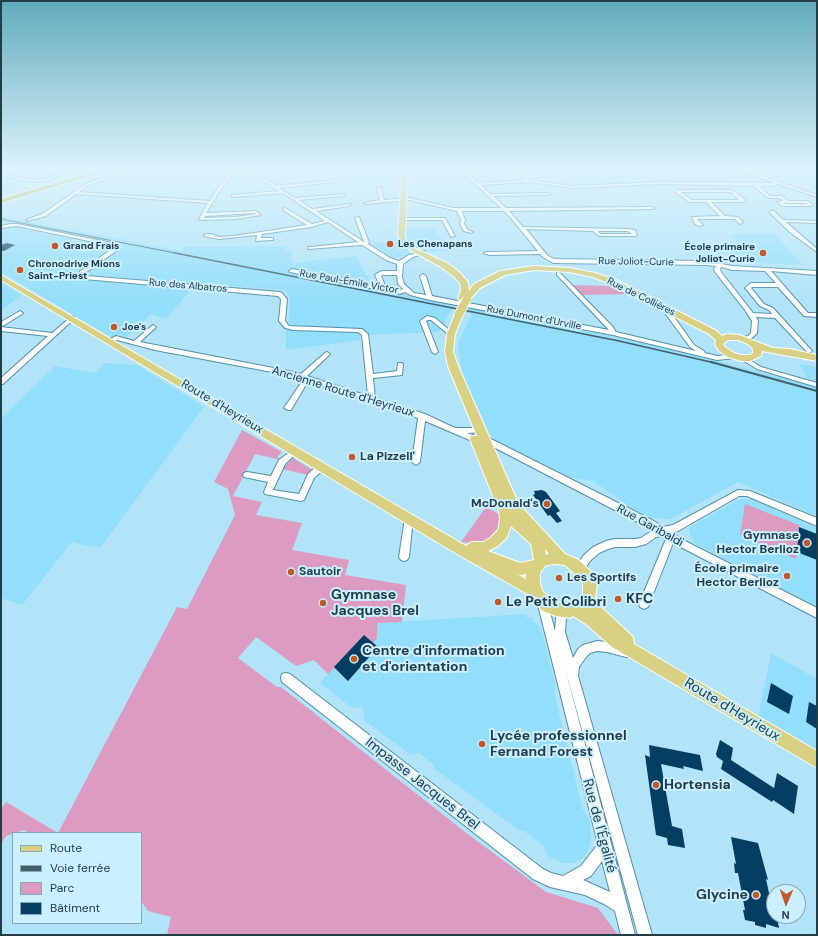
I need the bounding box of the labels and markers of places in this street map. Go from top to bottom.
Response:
place label: Les Chenapans [398,238,473,250]
marker: Les Chenapans [385,239,395,249]
place label: Grand Frais [63,240,119,252]
marker: Grand Frais [50,241,60,251]
place label: École primaire Joliot-Curie [685,241,755,264]
marker: École primaire Joliot-Curie [758,248,768,258]
place label: Chronodrive Mions Saint-Priest [28,258,120,282]
marker: Chronodrive Mions Saint-Priest [15,265,25,275]
place label: Joe's [122,321,146,333]
marker: Joe's [109,322,119,332]
place label: La Pizzell' [360,450,415,464]
marker: La Pizzell' [347,452,357,462]
place label: McDonald's [471,497,539,511]
marker: McDonald's [542,499,552,509]
place label: Gymnase Hector Berlioz [716,529,799,557]
marker: Gymnase Hector Berlioz [802,538,812,548]
place label: École primaire Hector Berlioz [694,562,779,590]
place label: Sautoir [299,565,341,579]
marker: Sautoir [286,567,296,577]
place label: Les Sportifs [567,571,636,585]
marker: École primaire Hector Berlioz [782,571,792,581]
marker: Les Sportifs [554,573,564,583]
place label: Gymnase Jacques Brel [331,587,419,620]
place label: KFC [626,591,653,607]
place label: Le Petit Colibri [506,594,606,610]
marker: KFC [613,594,623,604]
marker: Le Petit Colibri [493,597,503,607]
marker: Gymnase Jacques Brel [318,598,328,608]
place label: Centre d'information et d'orientation [362,643,505,676]
marker: Centre d'information et d'orientation [349,654,359,664]
place label: Lycée professionnel Fernand Forest [490,728,627,760]
marker: Lycée professionnel Fernand Forest [477,739,487,749]
place label: Hortensia [664,777,731,793]
marker: Hortensia [651,780,661,790]
place label: Glycine [696,887,748,903]
marker: Glycine [751,890,761,900]

